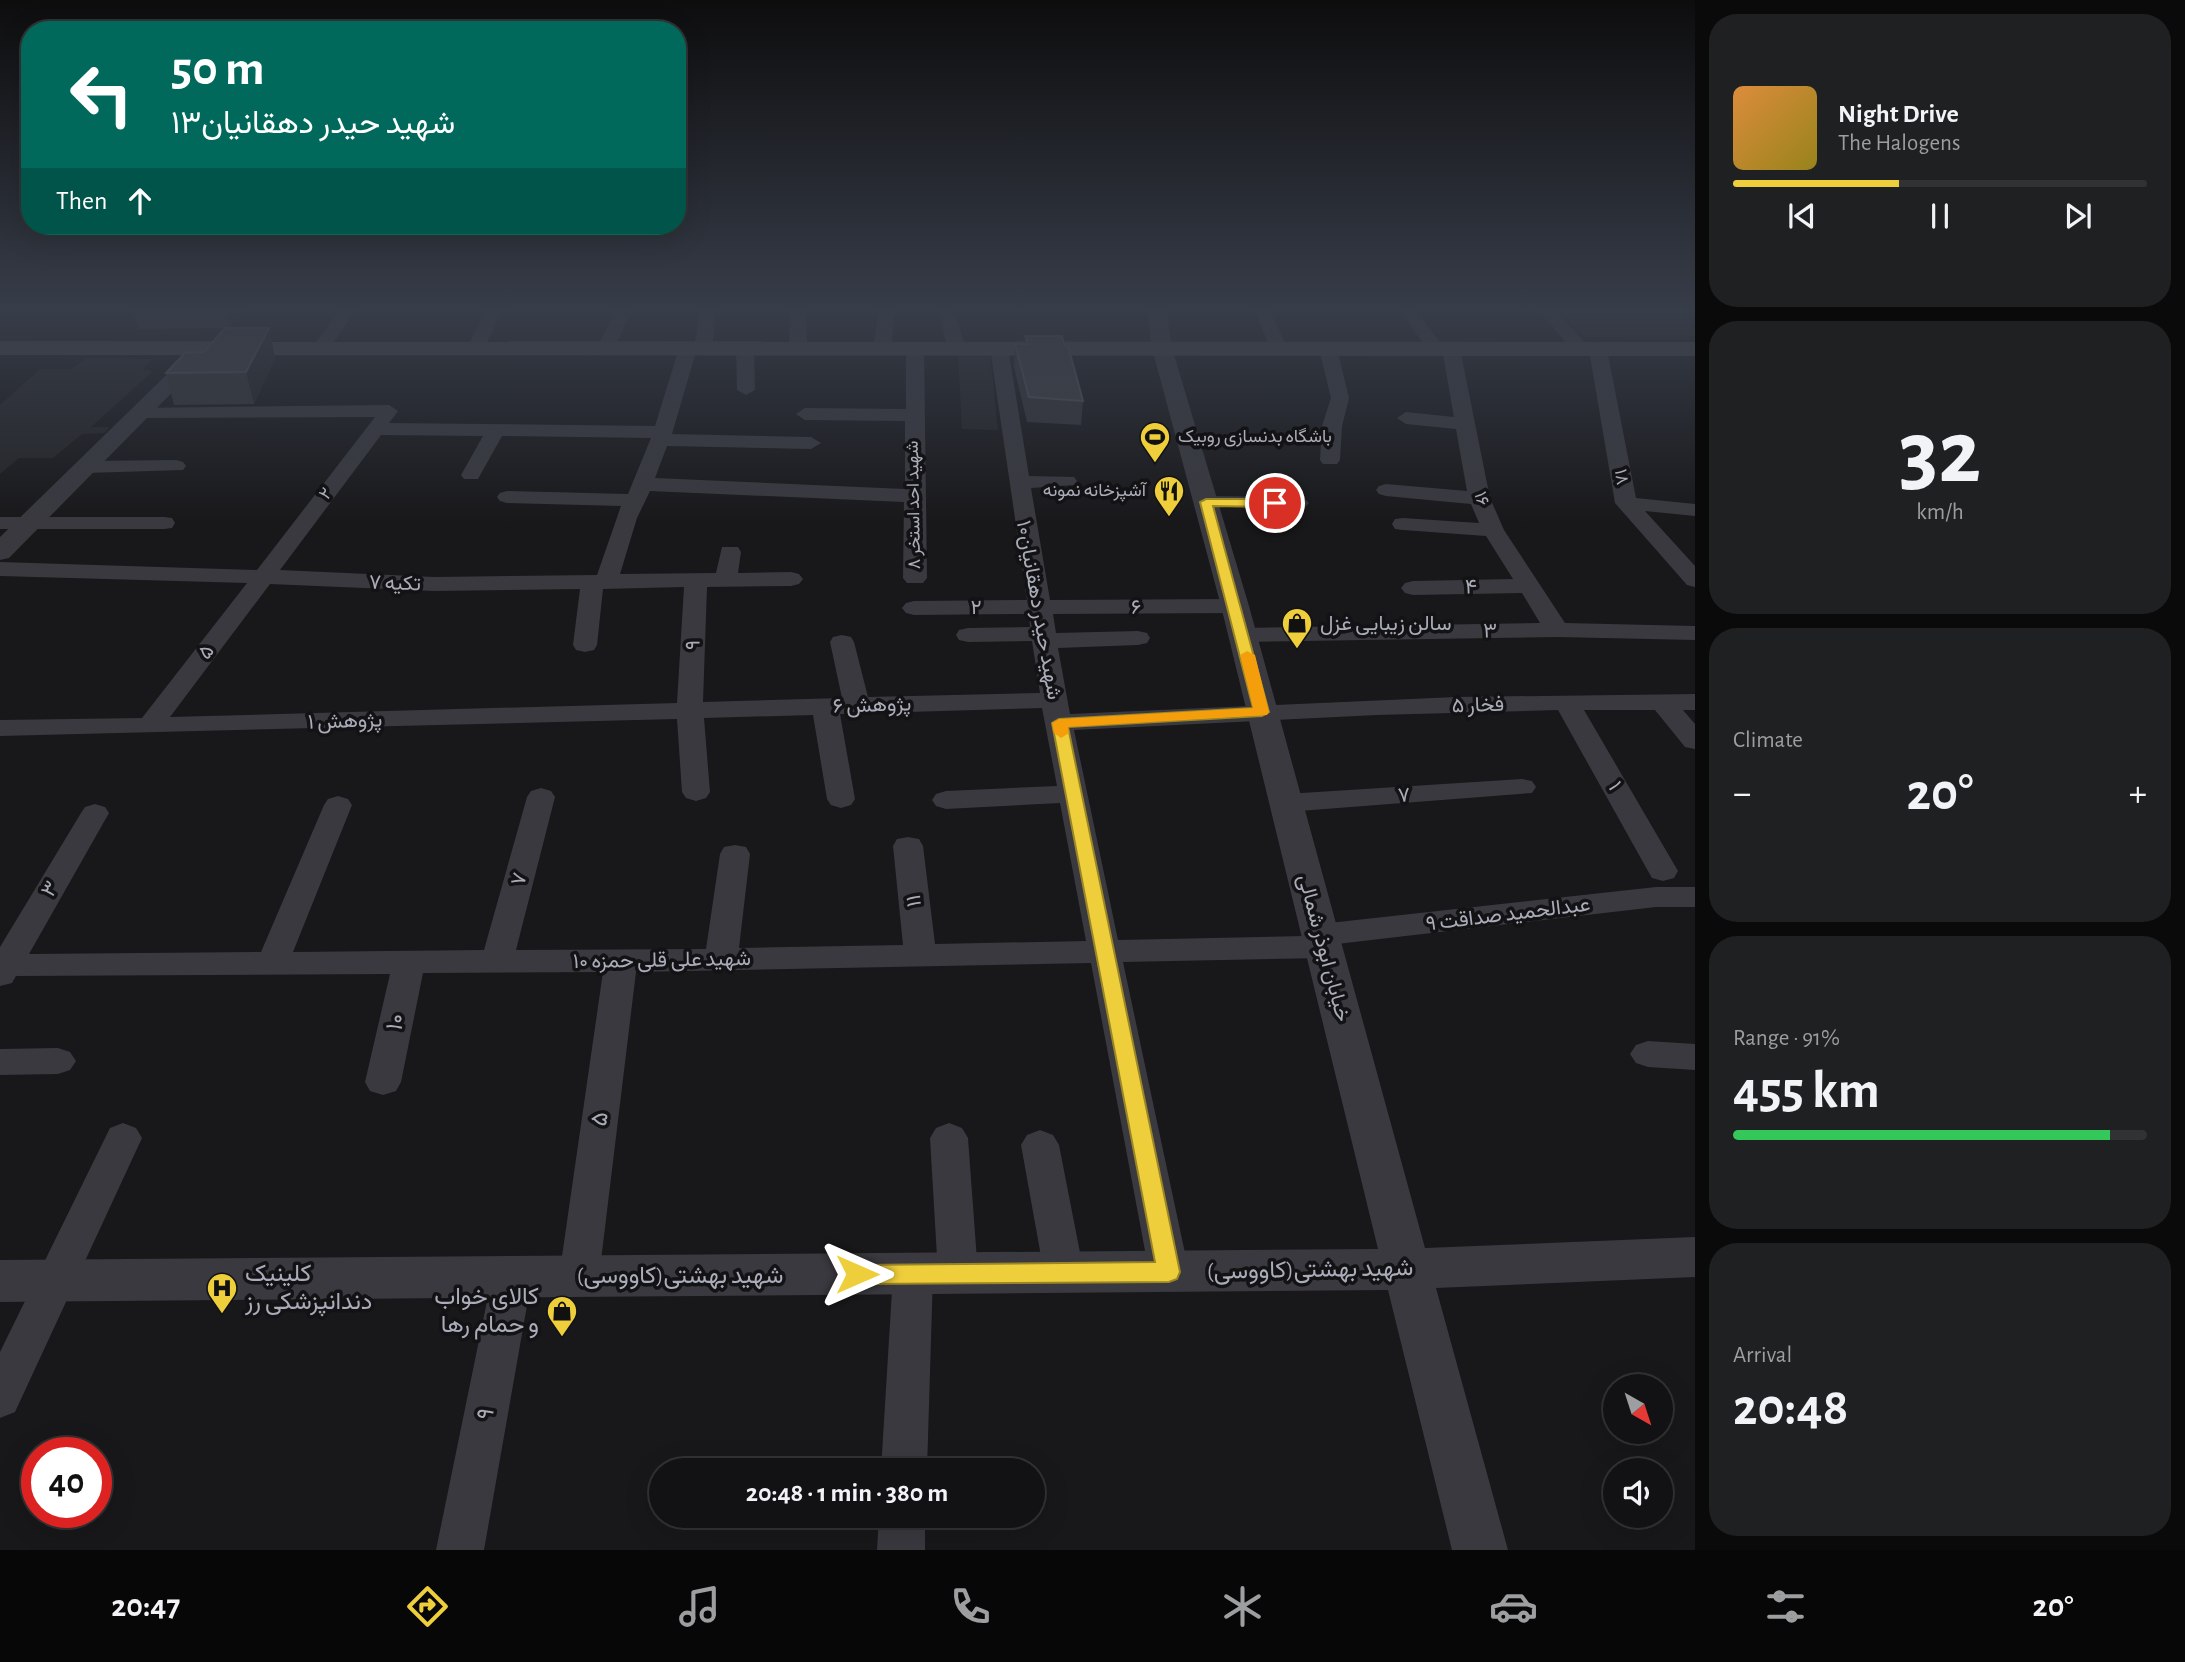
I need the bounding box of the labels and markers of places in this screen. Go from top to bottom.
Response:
sports icon: باشگاه بدنسازی روبیک [1138,420,1172,464]
place label: باشگاه بدنسازی روبیک [1178,427,1332,447]
pin [1245,473,1305,533]
restaurant icon: آشپزخانه نمونه [1152,474,1186,518]
place label: آشپزخانه نمونه [1043,481,1148,502]
shop icon: سالن زیبایی غزل [1280,606,1314,650]
place label: سالن زیبایی غزل [1320,613,1452,636]
place label: کلینیک دندانپزشکی رز [244,1262,372,1317]
hospital icon: کلینیک دندانپزشکی رز [205,1271,239,1315]
place label: کالای خواب و حمام رها [434,1285,539,1340]
shop icon: کالای خواب و حمام رها [545,1294,579,1338]

